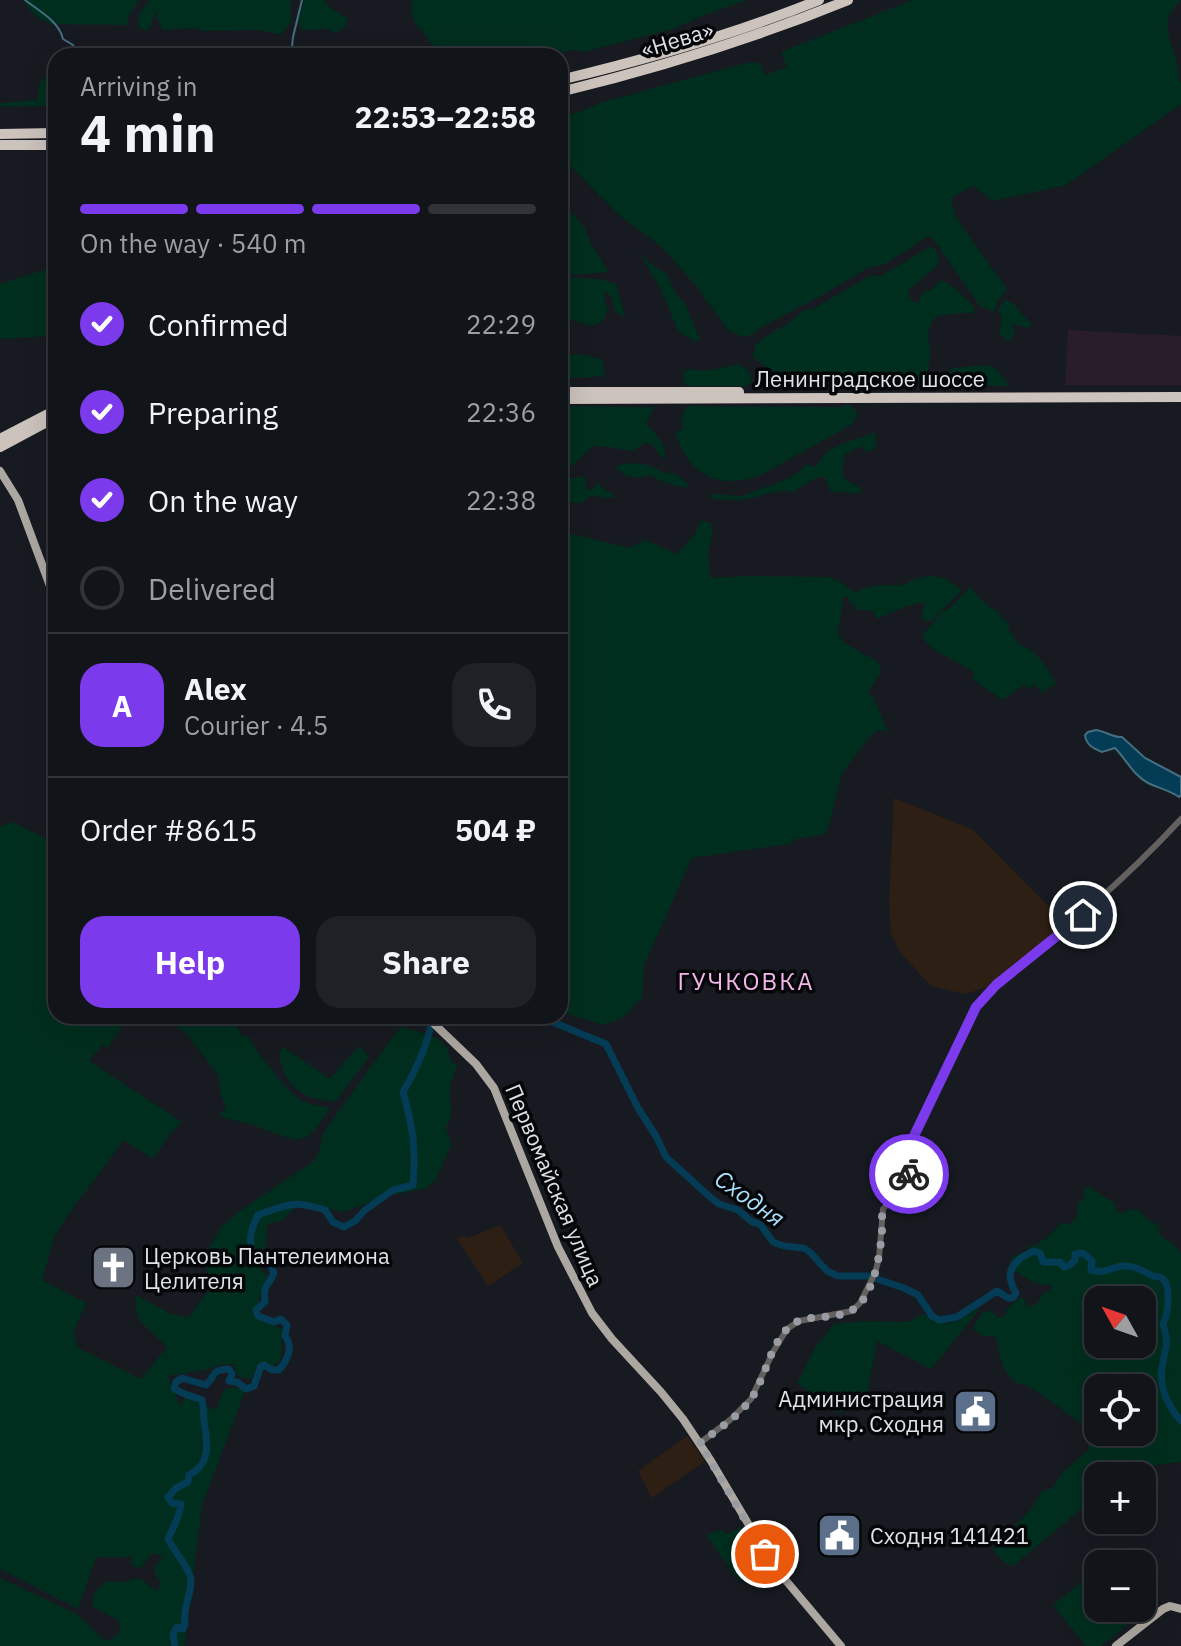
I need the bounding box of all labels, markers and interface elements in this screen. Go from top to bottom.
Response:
street label: «Нева» [637,14,717,64]
text: Arriving in [80,69,197,103]
text: 22:53–22:58 [355,97,536,136]
text: 4 min [80,99,216,166]
text: On the way · 540 m [80,226,306,260]
icon: check [80,302,124,346]
text: Confirmed [148,305,289,344]
text: 22:29 [466,307,536,341]
street label: Ленинградское шоссе [755,364,985,393]
icon: check [80,390,124,434]
text: Preparing [148,393,278,432]
text: 22:36 [466,395,536,429]
icon: check [80,478,124,522]
text: On the way [148,481,298,520]
text: 22:38 [466,483,536,517]
text: Delivered [148,569,276,608]
button: phone [452,663,536,747]
text: Alex [184,669,247,708]
text: A [112,686,132,725]
text: Courier · 4.5 [184,708,328,742]
text: Order #8615 [80,810,257,849]
text: 504 ₽ [455,810,536,849]
pin [1049,881,1117,949]
icon: home [1061,893,1105,937]
button: Help [80,916,300,1008]
button: Share [316,916,536,1008]
district label: ГУЧКОВКА [677,965,815,997]
street label: Первомайская улица [499,1079,611,1291]
courier [869,1134,949,1214]
icon: bike [887,1152,931,1196]
water label: Сходня [709,1162,791,1234]
place label: Церковь Пантелеимона Целителя [144,1241,390,1295]
church icon: Церковь Пантелеимона Целителя [89,1244,137,1292]
north arrow [1084,1286,1156,1358]
map controls [1084,1286,1156,1622]
button: locate [1084,1374,1156,1446]
place label: Администрация мкр. Сходня [778,1384,944,1438]
public building icon: Администрация мкр. Сходня [951,1387,999,1435]
button: + [1084,1462,1156,1534]
public building icon: Сходня 141421 [815,1511,863,1559]
pin [731,1520,799,1588]
place label: Сходня 141421 [870,1521,1029,1550]
icon: bag [743,1532,787,1576]
button: − [1084,1550,1156,1622]

